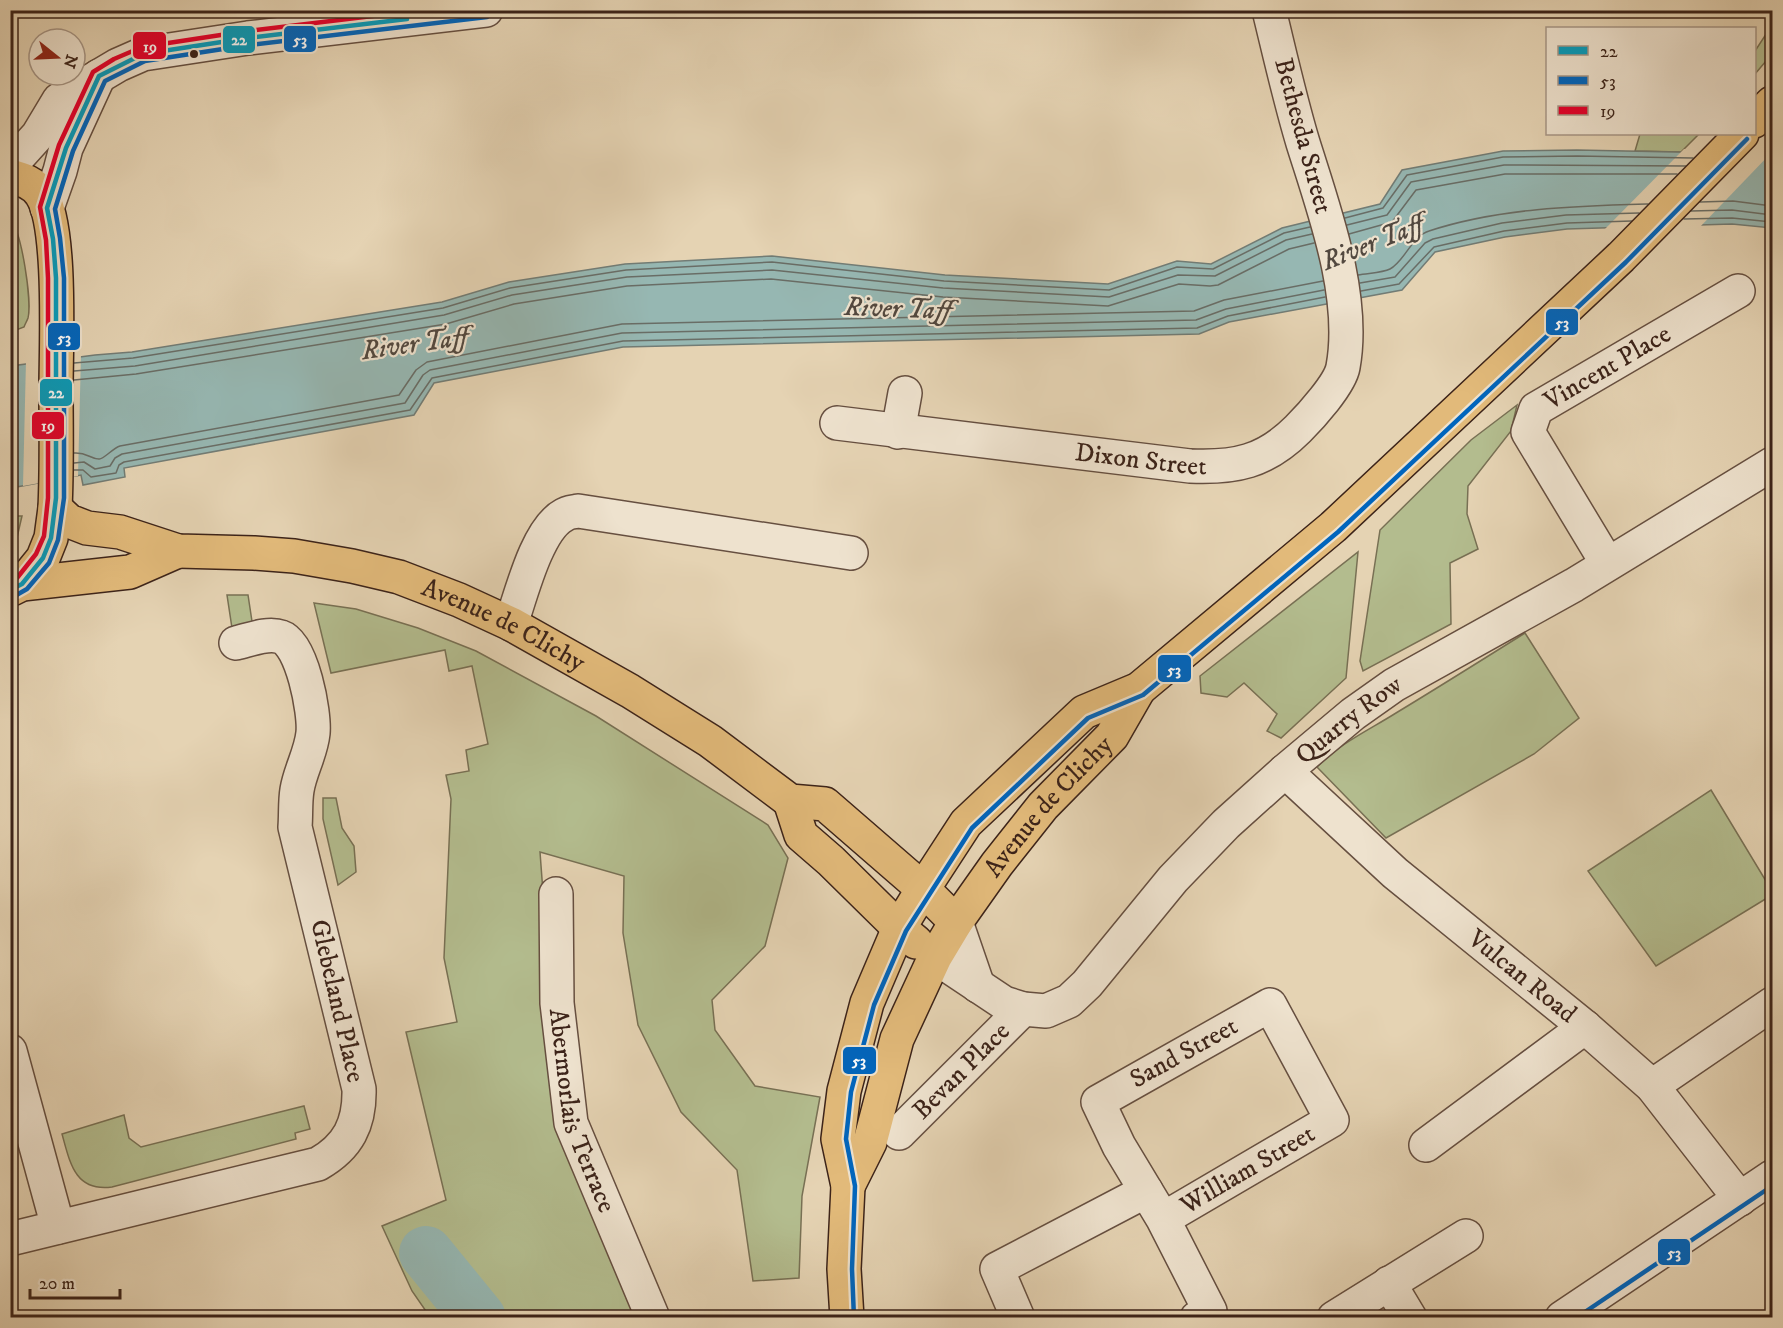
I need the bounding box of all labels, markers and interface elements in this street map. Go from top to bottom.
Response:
line badge: 22 [222,25,256,54]
line badge: 53 [283,25,317,53]
north arrow [27,27,87,87]
legend [1546,27,1756,135]
text: 22 [231,30,248,50]
text: 53 [292,30,307,50]
line badge: 19 [132,31,167,60]
text: 19 [143,37,157,57]
text: 22 [1600,41,1618,63]
unlabelled marker [188,48,200,60]
text: N [59,52,82,71]
street label: Bethesda Street [1266,55,1340,217]
text: 53 [1600,71,1616,93]
text: 19 [1600,101,1616,123]
water label: River Taff [1316,204,1436,279]
water label: River Taff [843,290,960,328]
line badge: 53 [1545,308,1579,336]
text: 53 [1554,313,1569,333]
street label: Vincent Place [1537,317,1677,418]
water label: River Taff [358,319,478,368]
line badge: 53 [47,322,81,351]
text: 53 [56,328,71,348]
line badge: 22 [39,378,73,407]
text: 22 [48,383,65,403]
line badge: 19 [31,411,65,440]
text: 19 [41,416,55,436]
street label: Dixon Street [1073,436,1207,483]
street label: Avenue de Clichy [417,571,592,679]
line badge: 53 [1157,654,1192,683]
text: 53 [1166,660,1181,680]
street label: Quarry Row [1289,668,1409,772]
street label: Avenue de Clichy [976,728,1120,884]
street label: Glebeland Place [302,916,372,1086]
street label: Vulcan Road [1460,922,1584,1030]
street label: Abermorlais Terrace [541,1007,623,1218]
street label: Sand Street [1124,1010,1244,1096]
street label: Bevan Place [905,1015,1017,1127]
line badge: 53 [842,1046,877,1075]
text: 53 [851,1051,866,1071]
street label: William Street [1173,1117,1321,1222]
line badge: 53 [1657,1238,1691,1266]
text: 53 [1666,1243,1681,1263]
scale bar [30,1262,120,1300]
text: 20 m [39,1273,75,1295]

